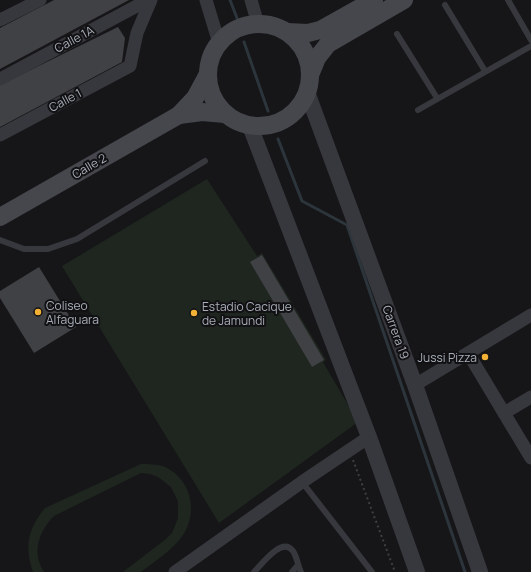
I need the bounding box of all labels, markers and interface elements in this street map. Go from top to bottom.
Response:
street label: Calle 1A [51,21,97,56]
street label: Calle 1 [46,84,84,116]
street label: Calle 2 [69,149,109,183]
place label: Coliseo Alfaguara [46,297,99,328]
place label: Estadio Cacique de Jamundi [202,298,292,329]
street label: Carrera 19 [378,303,414,361]
marker: Coliseo Alfaguara [33,307,43,317]
marker: Estadio Cacique de Jamundi [189,308,199,318]
place label: Jussi Pizza [417,349,477,366]
marker: Jussi Pizza [480,352,490,362]

